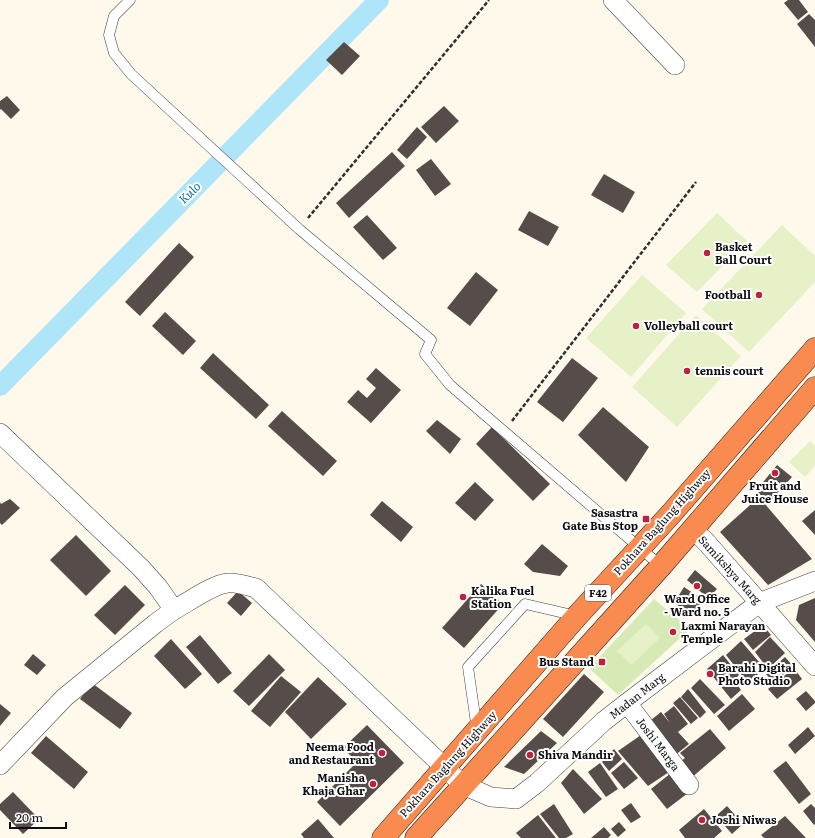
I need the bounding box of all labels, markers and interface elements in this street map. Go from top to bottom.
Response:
water label: Kulo [174,177,204,207]
place label: Basket Ball Court [715,238,772,267]
marker: Basket Ball Court [702,248,712,258]
place label: Football [705,286,751,302]
marker: Football [754,290,764,300]
place label: Volleyball court [644,317,733,333]
marker: Volleyball court [631,321,641,331]
place label: tennis court [695,362,764,378]
marker: tennis court [682,366,692,376]
street label: Pokhara Baglung Highway [609,464,714,578]
marker: Fruit and Juice House [770,468,780,478]
place label: Fruit and Juice House [741,477,809,506]
place label: Sasastra Gate Bus Stop [562,504,639,533]
marker: Sasastra Gate Bus Stop [641,514,651,524]
street label: Samikshya Marg [696,532,766,608]
marker: Ward Office - Ward no. 5 [692,581,702,591]
place label: Kalika Fuel Station [471,582,534,611]
road number: F42 [585,585,611,601]
place label: Ward Office - Ward no. 5 [664,590,730,619]
marker: Kalika Fuel Station [458,592,468,602]
place label: Laxmi Narayan Temple [681,617,766,646]
marker: Laxmi Narayan Temple [668,627,678,637]
place label: Bus Stand [539,653,594,669]
marker: Bus Stand [597,657,607,667]
place label: Barahi Digital Photo Studio [718,659,796,688]
street label: Madan Marg [605,668,668,722]
marker: Barahi Digital Photo Studio [705,669,715,679]
street label: Pokhara Baglung Highway [395,706,500,820]
street label: Joshi Marga [633,713,684,774]
place label: Neema Food and Restaurant [289,738,374,767]
place label: Shiva Mandir [538,746,613,762]
marker: Neema Food and Restaurant [377,748,387,758]
marker: Shiva Mandir [525,750,535,760]
place label: Manisha Khaja Ghar [302,769,366,798]
marker: Manisha Khaja Ghar [368,779,378,789]
scale bar [10,804,66,830]
text: 20 m [16,808,43,826]
place label: Joshi Niwas [710,811,777,827]
marker: Joshi Niwas [697,815,707,825]

